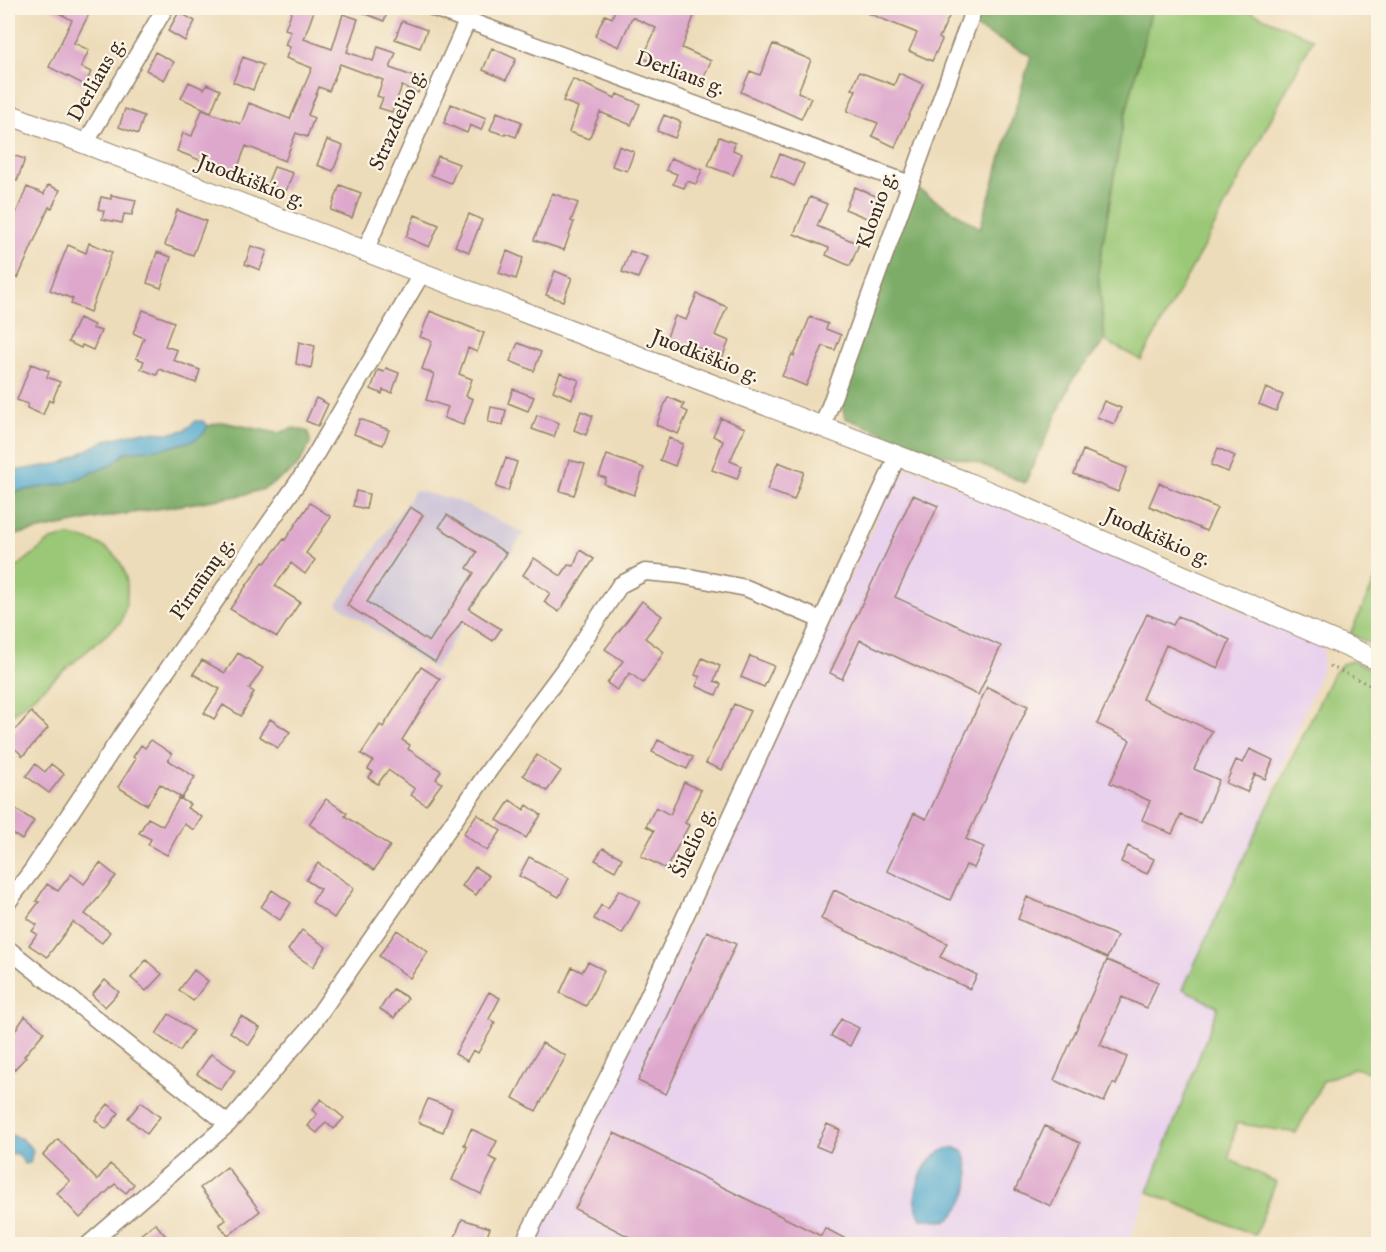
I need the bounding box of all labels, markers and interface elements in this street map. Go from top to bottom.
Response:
street label: Derliaus g. [62,33,132,127]
street label: Derliaus g. [632,45,728,103]
street label: Strazdelio g. [364,65,432,175]
street label: Juodkiškio g. [191,148,309,215]
street label: Klonio g. [851,168,903,252]
street label: Juodkiškio g. [645,323,763,390]
street label: Juodkiškio g. [1098,502,1215,574]
street label: Pirmūnų g. [165,532,241,626]
street label: Šilelio g. [665,803,722,883]

